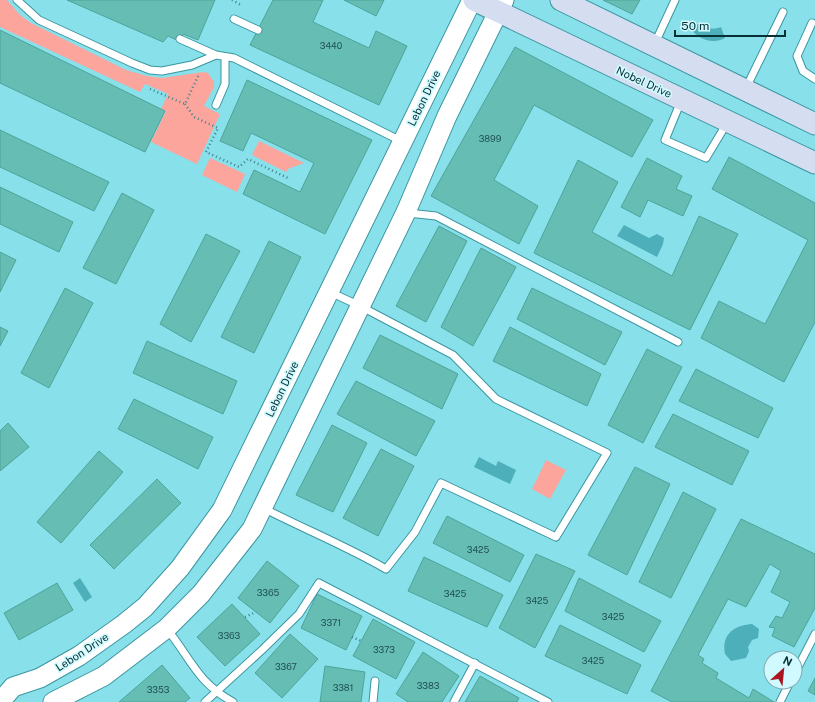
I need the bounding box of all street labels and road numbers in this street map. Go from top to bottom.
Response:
street label: Nobel Drive [614,64,674,100]
street label: Lebon Drive [405,68,443,128]
street label: Lebon Drive [263,359,301,419]
street label: Lebon Drive [53,630,111,674]

